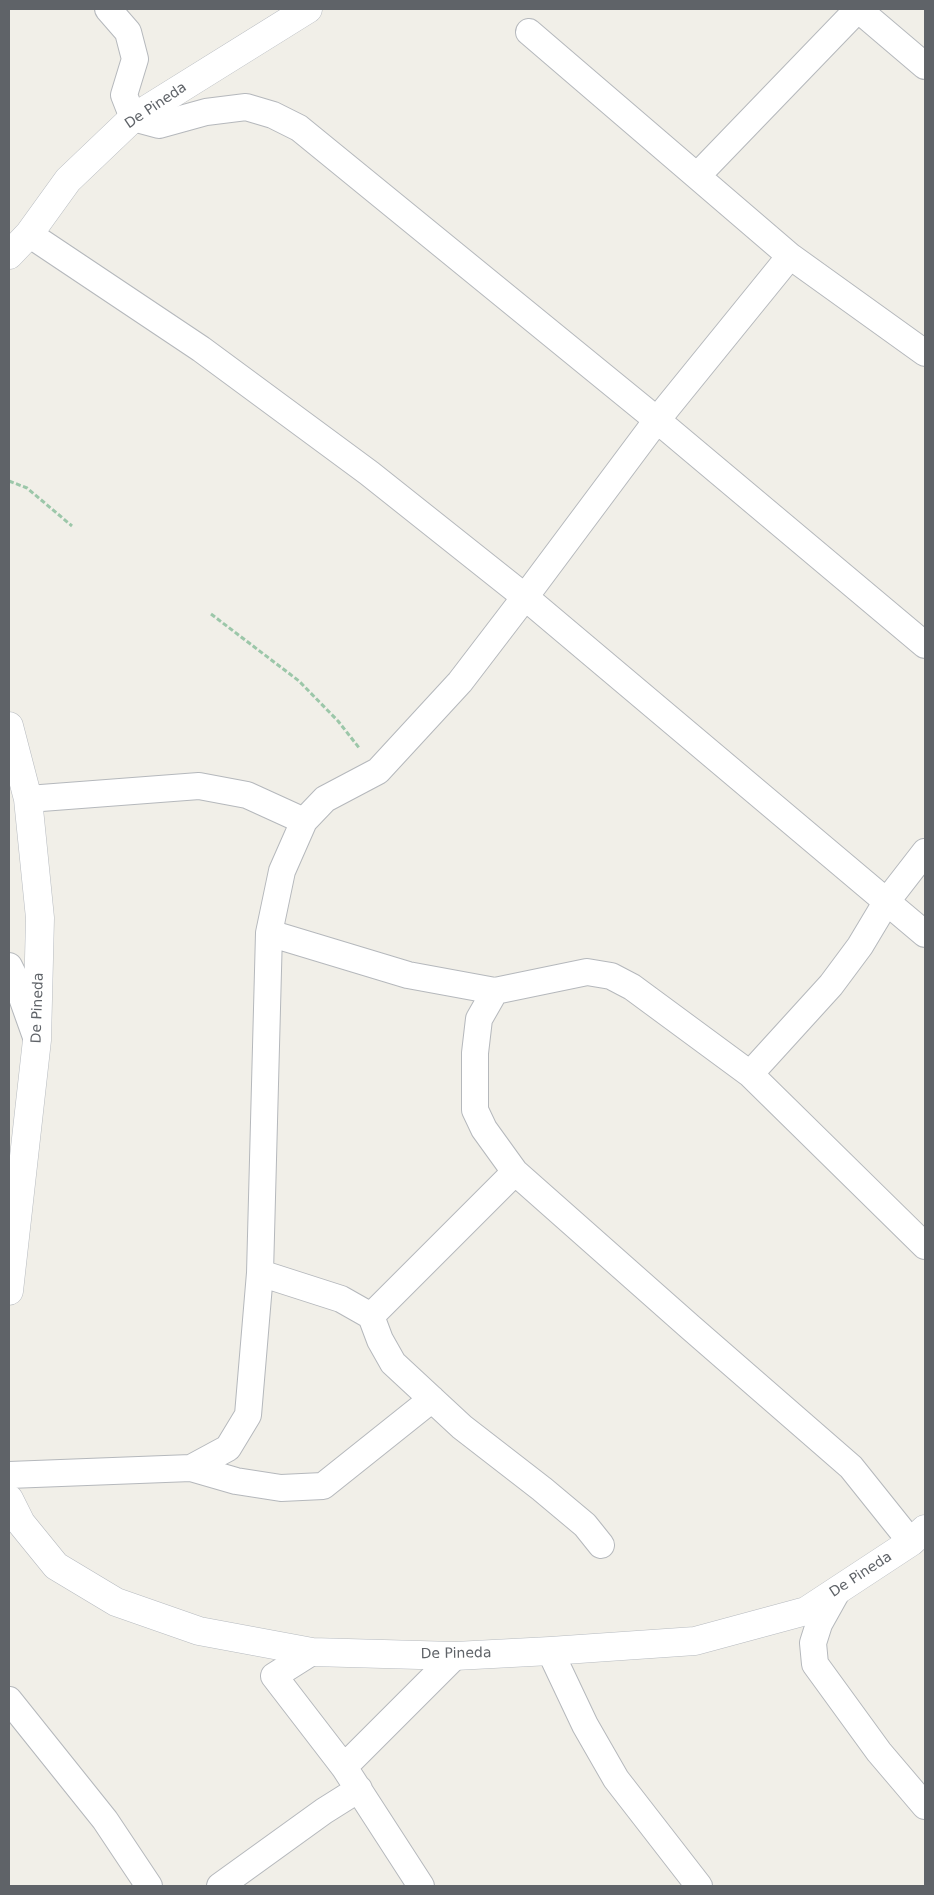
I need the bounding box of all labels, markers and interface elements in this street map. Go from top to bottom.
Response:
street label: De Pineda [122,79,190,133]
street label: De Pineda [28,972,48,1044]
street label: De Pineda [827,1549,895,1601]
street label: De Pineda [420,1645,492,1663]

